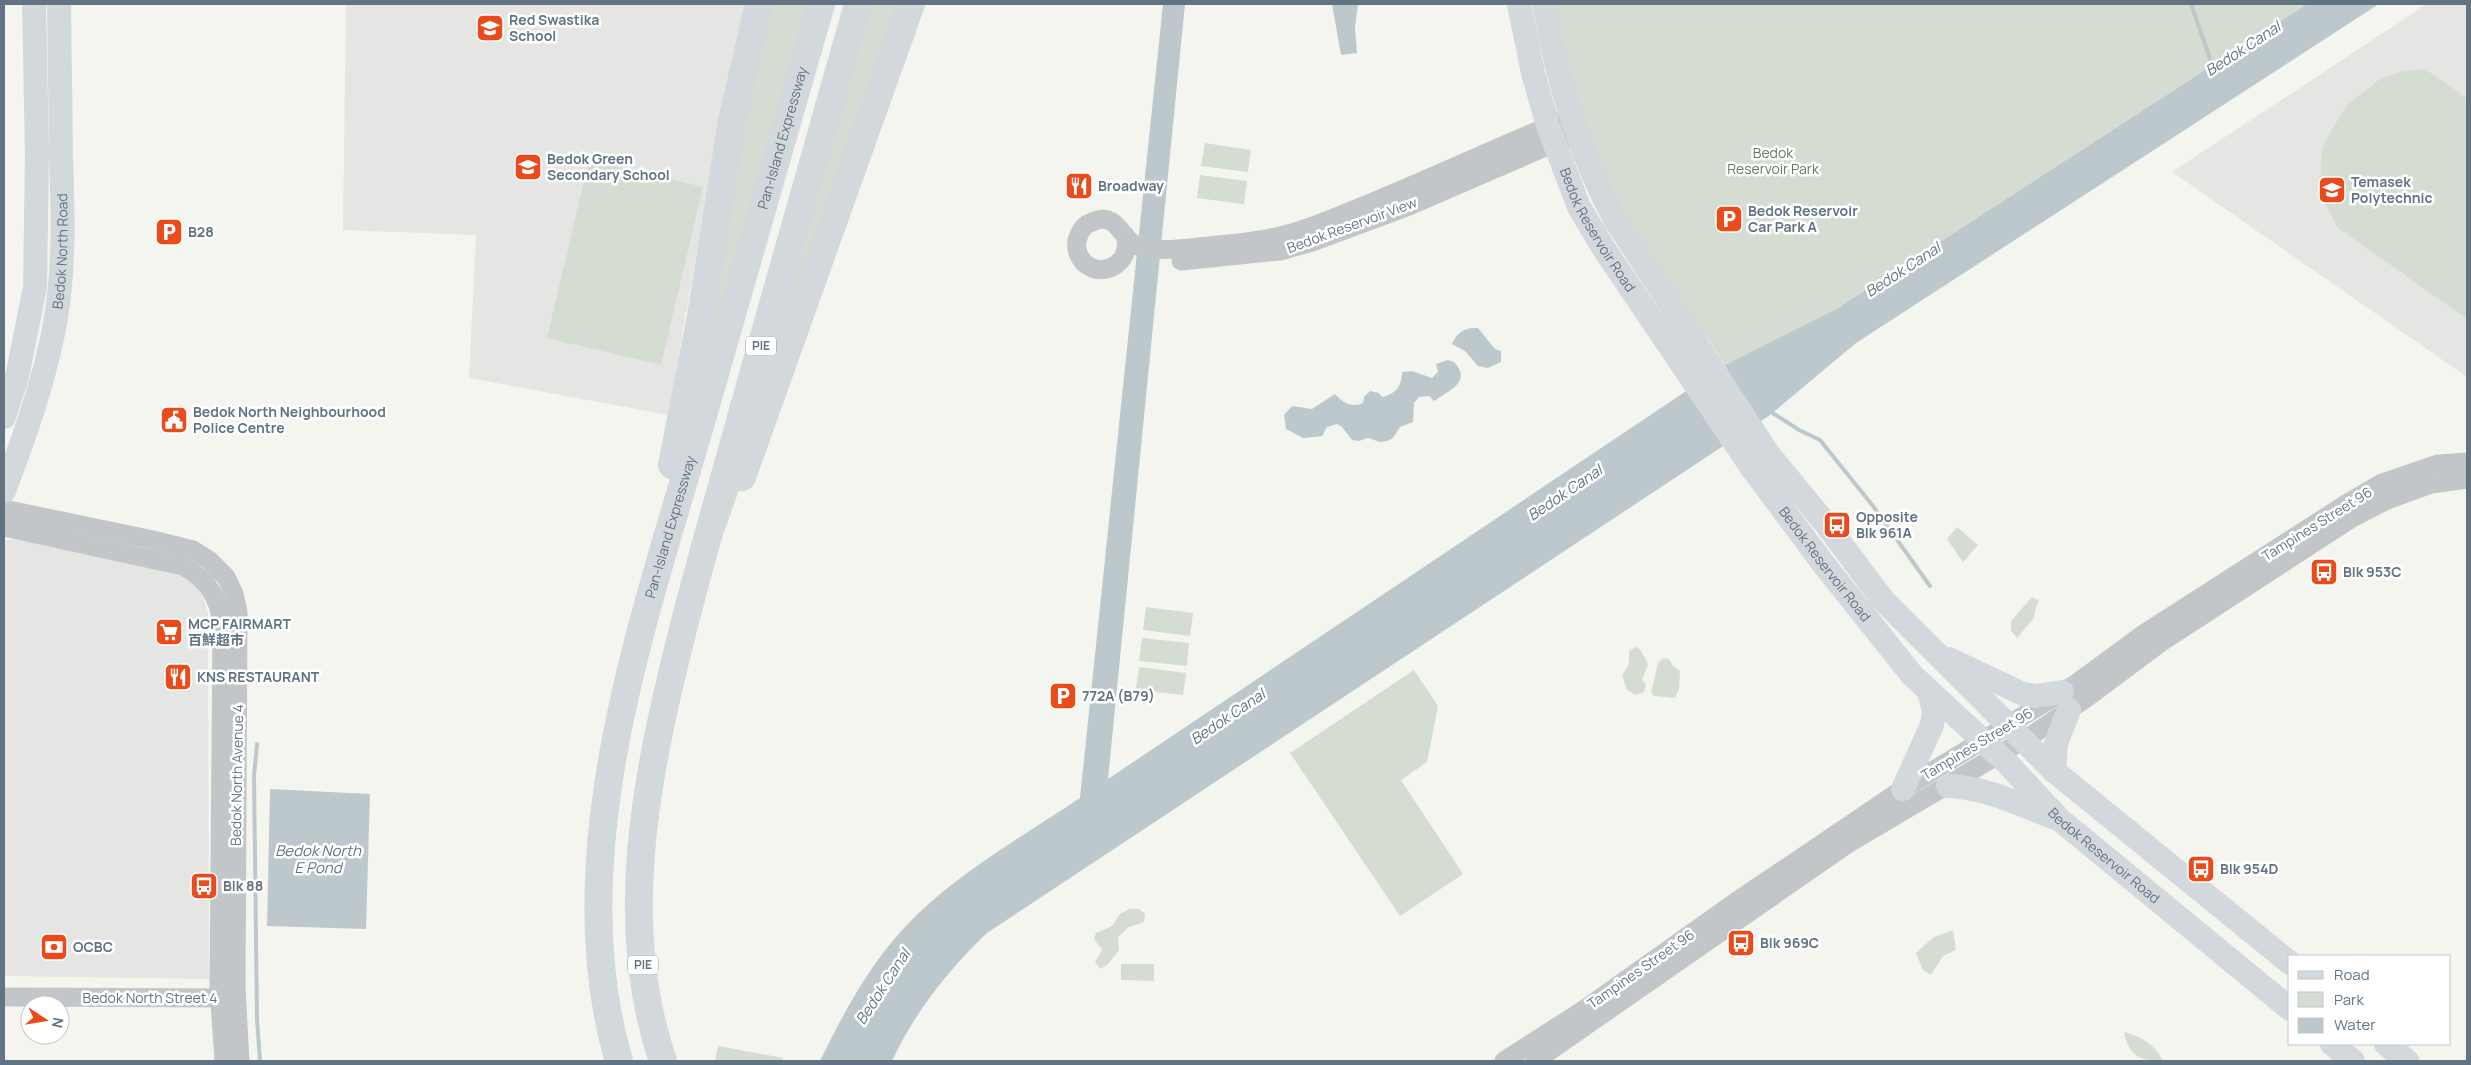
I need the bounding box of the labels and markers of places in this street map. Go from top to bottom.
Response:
place label: Red Swastika School [509,10,599,45]
school or university icon: Red Swastika School [475,13,505,43]
place label: Bedok Green Secondary School [547,149,670,184]
school or university icon: Bedok Green Secondary School [513,152,543,182]
restaurant icon: Broadway [1064,171,1094,201]
place label: Temasek Polytechnic [2351,172,2432,207]
school or university icon: Temasek Polytechnic [2317,175,2347,205]
place label: Broadway [1098,176,1164,195]
place label: Bedok Reservoir Car Park A [1748,201,1858,236]
parking icon: Bedok Reservoir Car Park A [1714,204,1744,234]
parking icon: B28 [154,217,184,247]
place label: B28 [188,222,214,241]
place label: Bedok North Neighbourhood Police Centre [193,402,386,437]
public building icon: Bedok North Neighbourhood Police Centre [159,405,189,435]
place label: Opposite Blk 961A [1856,507,1918,542]
bus stop icon: Opposite Blk 961A [1822,510,1852,540]
bus stop icon: Blk 953C [2309,557,2339,587]
place label: Blk 953C [2343,562,2401,581]
place label: MCP FAIRMART 百鮮超市 [188,614,291,649]
supermarket icon: MCP FAIRMART 百鮮超市 [154,617,184,647]
restaurant icon: KNS RESTAURANT [163,662,193,692]
place label: KNS RESTAURANT [197,667,320,686]
parking icon: 772A (B79) [1048,681,1078,711]
place label: 772A (B79) [1082,686,1155,705]
bus stop icon: Blk 954D [2186,854,2216,884]
place label: Blk 954D [2220,859,2279,878]
bus stop icon: Blk 88 [189,871,219,901]
place label: Blk 88 [223,876,263,895]
bus stop icon: Blk 969C [1726,928,1756,958]
bank icon: OCBC [39,932,69,962]
place label: Blk 969C [1760,933,1819,952]
place label: OCBC [73,937,113,956]

